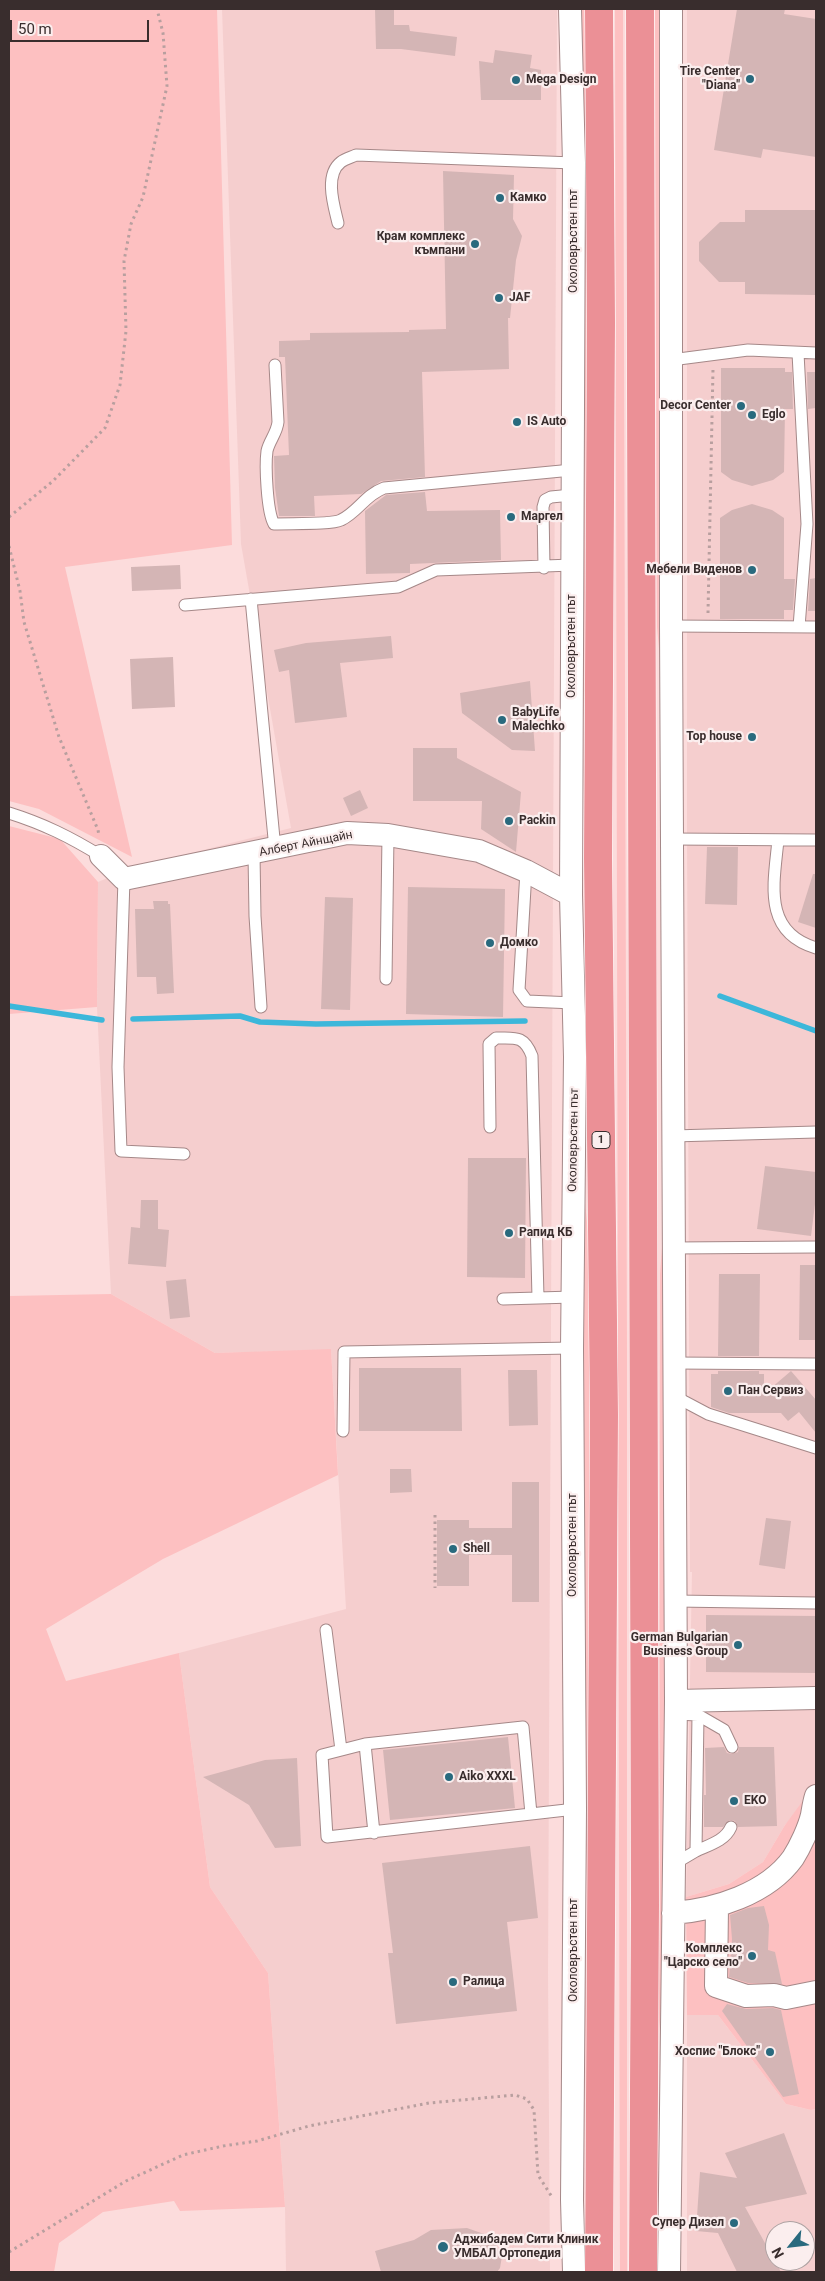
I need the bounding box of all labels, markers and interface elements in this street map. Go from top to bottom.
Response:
scale bar [12,10,151,42]
text: 50 m [18,20,52,38]
place label: Tire Center "Diana" [680,65,740,93]
place label: Mega Design [526,73,596,87]
marker: Tire Center "Diana" [744,73,756,85]
marker: Mega Design [510,74,522,86]
street label: Околовръстен път [567,189,581,293]
place label: Камко [510,191,547,205]
marker: Камко [494,192,506,204]
place label: Крам комплекс къмпани [377,230,465,258]
marker: Крам комплекс къмпани [469,238,481,250]
place label: JAF [509,291,530,305]
marker: JAF [493,292,505,304]
place label: Decor Center [660,399,731,413]
marker: Decor Center [735,400,747,412]
place label: Eglo [762,408,785,422]
marker: Eglo [746,409,758,421]
place label: IS Auto [527,415,566,429]
marker: IS Auto [511,416,523,428]
place label: Маргел [521,510,563,524]
marker: Маргел [505,511,517,523]
place label: Мебели Виденов [646,563,742,577]
marker: Мебели Виденов [746,564,758,576]
street label: Околовръстен път [565,594,579,698]
place label: BabyLife Malechko [512,706,565,734]
marker: BabyLife Malechko [496,714,508,726]
place label: Top house [686,730,742,744]
marker: Top house [746,731,758,743]
place label: Packin [519,814,556,828]
marker: Packin [503,815,515,827]
street label: Алберт Айнщайн [258,828,354,860]
place label: Домко [500,936,538,950]
marker: Домко [484,937,496,949]
street label: Околовръстен път [566,1088,582,1192]
road number: 1 [592,1132,610,1148]
place label: Рапид КБ [519,1226,573,1240]
marker: Рапид КБ [503,1227,515,1239]
place label: Пан Сервиз [738,1384,804,1398]
marker: Пан Сервиз [722,1385,734,1397]
street label: Околовръстен път [566,1493,580,1597]
place label: Shell [463,1542,490,1556]
marker: Shell [447,1543,459,1555]
place label: German Bulgarian Business Group [631,1631,728,1659]
marker: German Bulgarian Business Group [732,1639,744,1651]
place label: Aiko XXXL [459,1770,516,1784]
marker: Aiko XXXL [443,1771,455,1783]
place label: EKO [744,1794,766,1808]
marker: EKO [728,1795,740,1807]
street label: Околовръстен път [567,1898,581,2002]
place label: Комплекс "Царско село" [664,1942,742,1970]
marker: Комплекс "Царско село" [746,1950,758,1962]
place label: Ралица [463,1975,504,1989]
marker: Ралица [447,1976,459,1988]
place label: Хоспис "Блокс" [675,2045,760,2059]
marker: Хоспис "Блокс" [764,2046,776,2058]
place label: Супер Дизел [652,2216,724,2230]
marker: Супер Дизел [728,2217,740,2229]
north arrow [765,2221,815,2271]
place label: Аджибадем Сити Клиник УМБАЛ Ортопедия [454,2233,598,2261]
marker: Аджибадем Сити Клиник УМБАЛ Ортопедия [436,2240,450,2254]
text: N [768,2245,787,2261]

